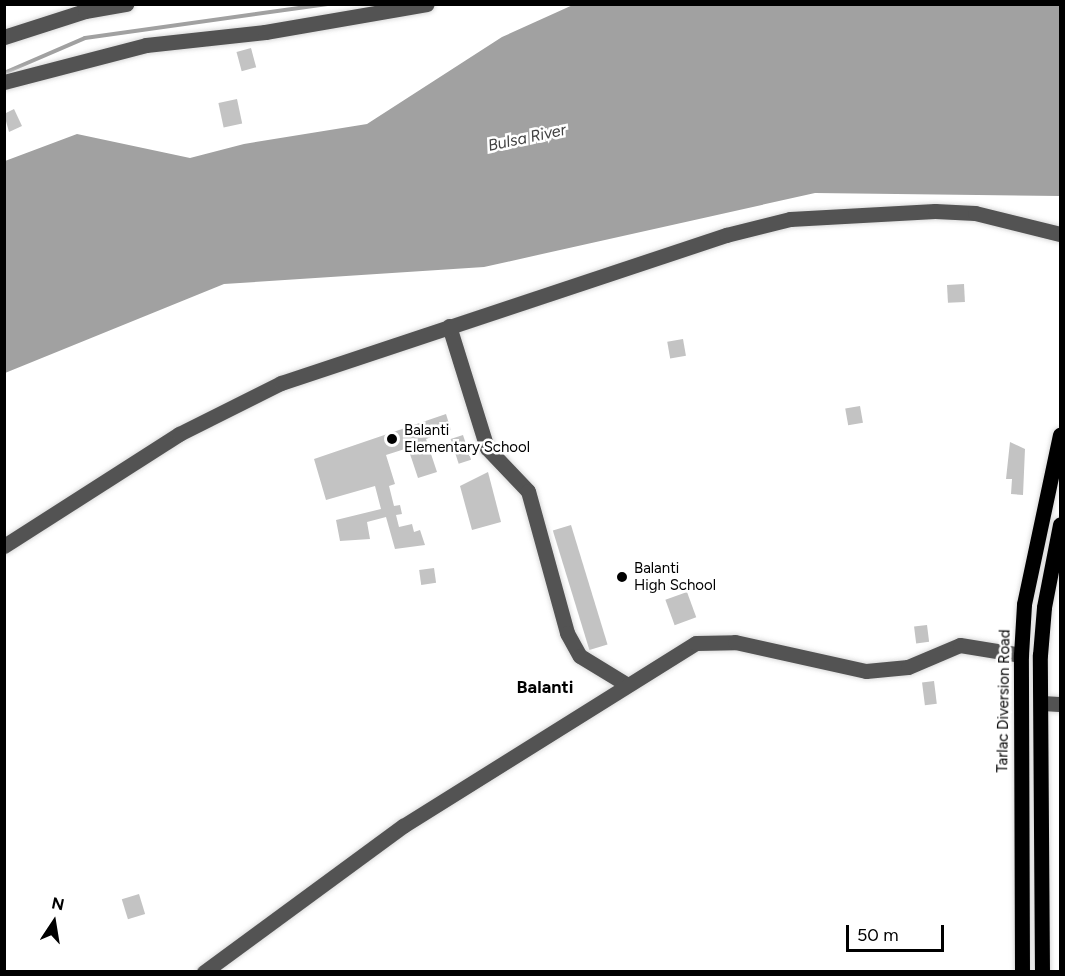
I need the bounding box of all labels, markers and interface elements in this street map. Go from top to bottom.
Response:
water label: Bulsa River [486,120,568,156]
place label: Balanti Elementary School [404,421,530,456]
marker: Balanti Elementary School [385,432,399,446]
place label: Balanti High School [634,559,716,594]
marker: Balanti High School [615,570,629,584]
street label: Tarlac Diversion Road [994,629,1014,773]
district label: Balanti [517,676,573,698]
north arrow [24,892,84,952]
text: N [50,893,66,914]
scale bar [849,913,946,951]
text: 50 m [857,924,899,946]

